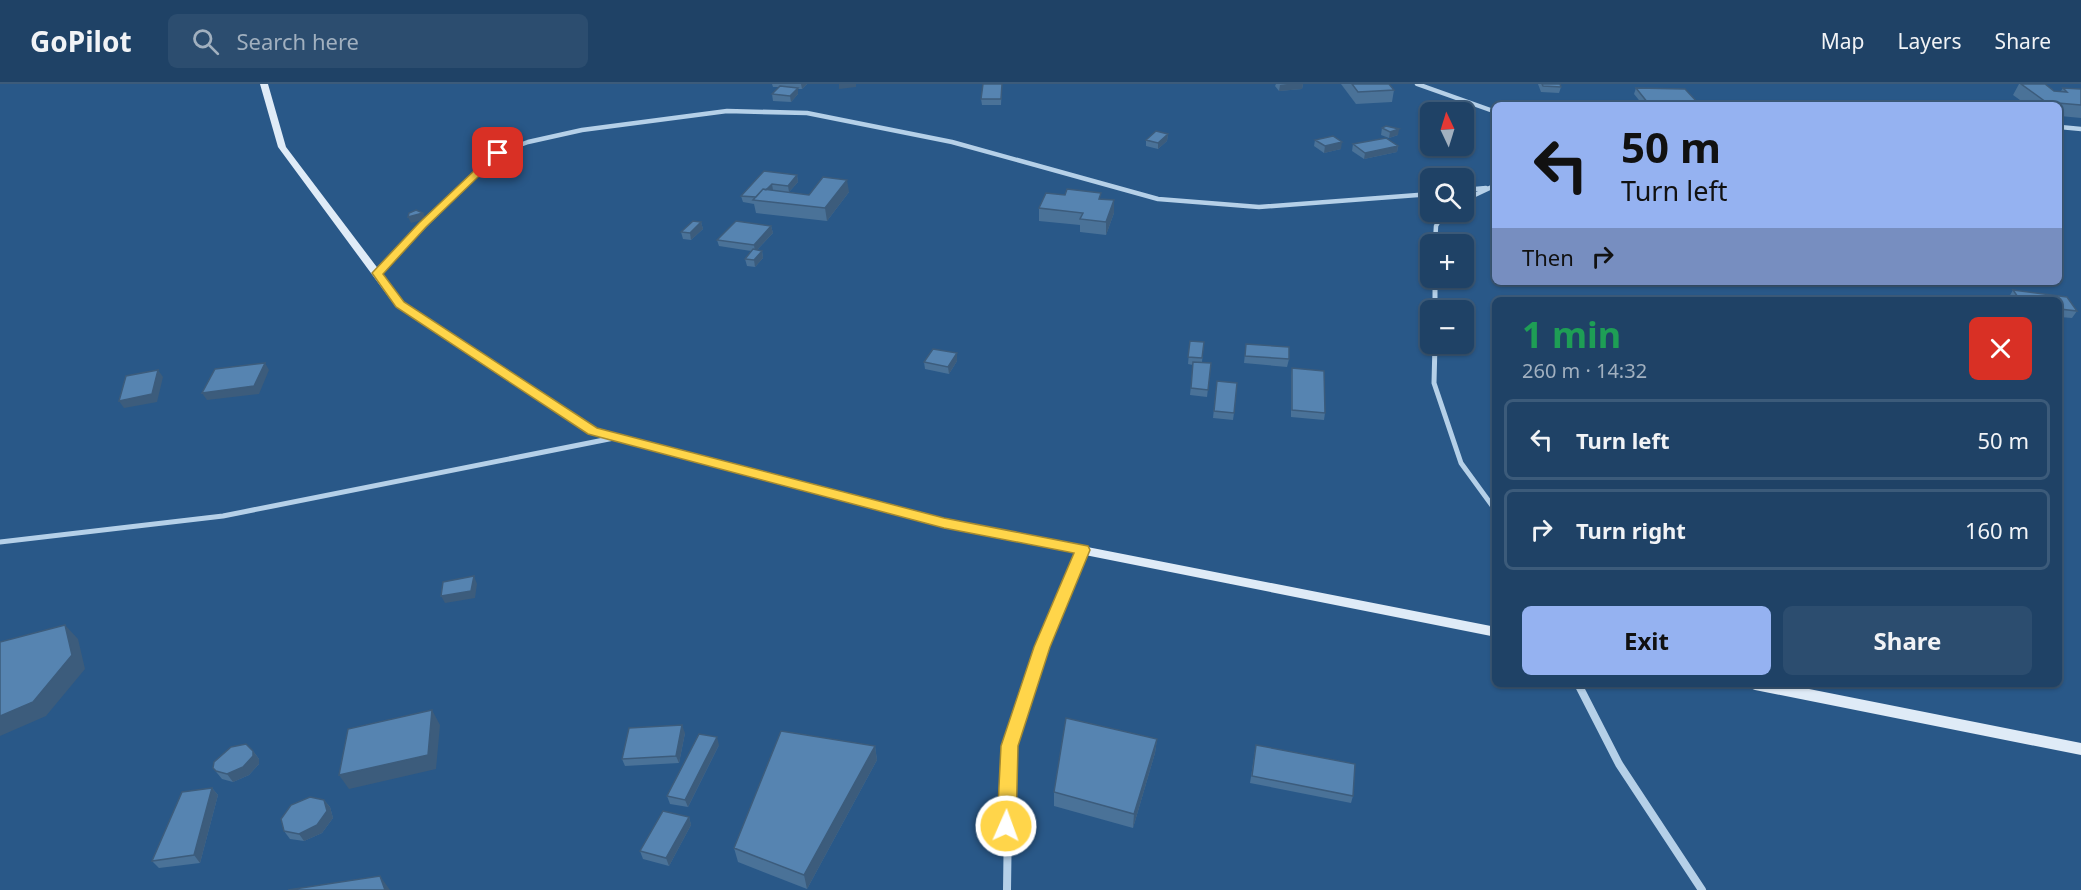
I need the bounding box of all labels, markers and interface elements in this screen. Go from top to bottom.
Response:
search box [168,14,588,68]
text: GoPilot [30,22,132,60]
icon: search [189,25,222,58]
text: Search here [237,26,359,56]
text: Map [1821,27,1865,55]
text: Layers [1898,27,1962,55]
text: Share [1995,27,2051,55]
north arrow [1420,102,1474,156]
map controls [1420,102,1474,354]
text: 50 m [1621,118,1721,175]
icon: left [1522,126,1600,204]
pin [472,127,523,178]
icon: arrive [481,136,514,169]
button: search [1420,168,1474,222]
text: Turn left [1621,172,1727,209]
button: + [1420,234,1474,288]
icon: right [1586,240,1619,273]
text: Then [1522,242,1574,272]
button: − [1420,300,1474,354]
text: 1 min [1522,310,1621,359]
button: close [1969,317,2032,380]
text: 260 m · 14:32 [1522,357,1647,384]
icon: left [1525,423,1558,456]
text: Turn left [1576,425,1670,455]
text: 50 m [1978,425,2029,455]
icon: right [1525,513,1558,546]
text: Turn right [1576,515,1686,545]
text: 160 m [1965,515,2029,545]
button: Exit [1522,606,1771,675]
button: Share [1783,606,2032,675]
position arrow [974,794,1038,858]

